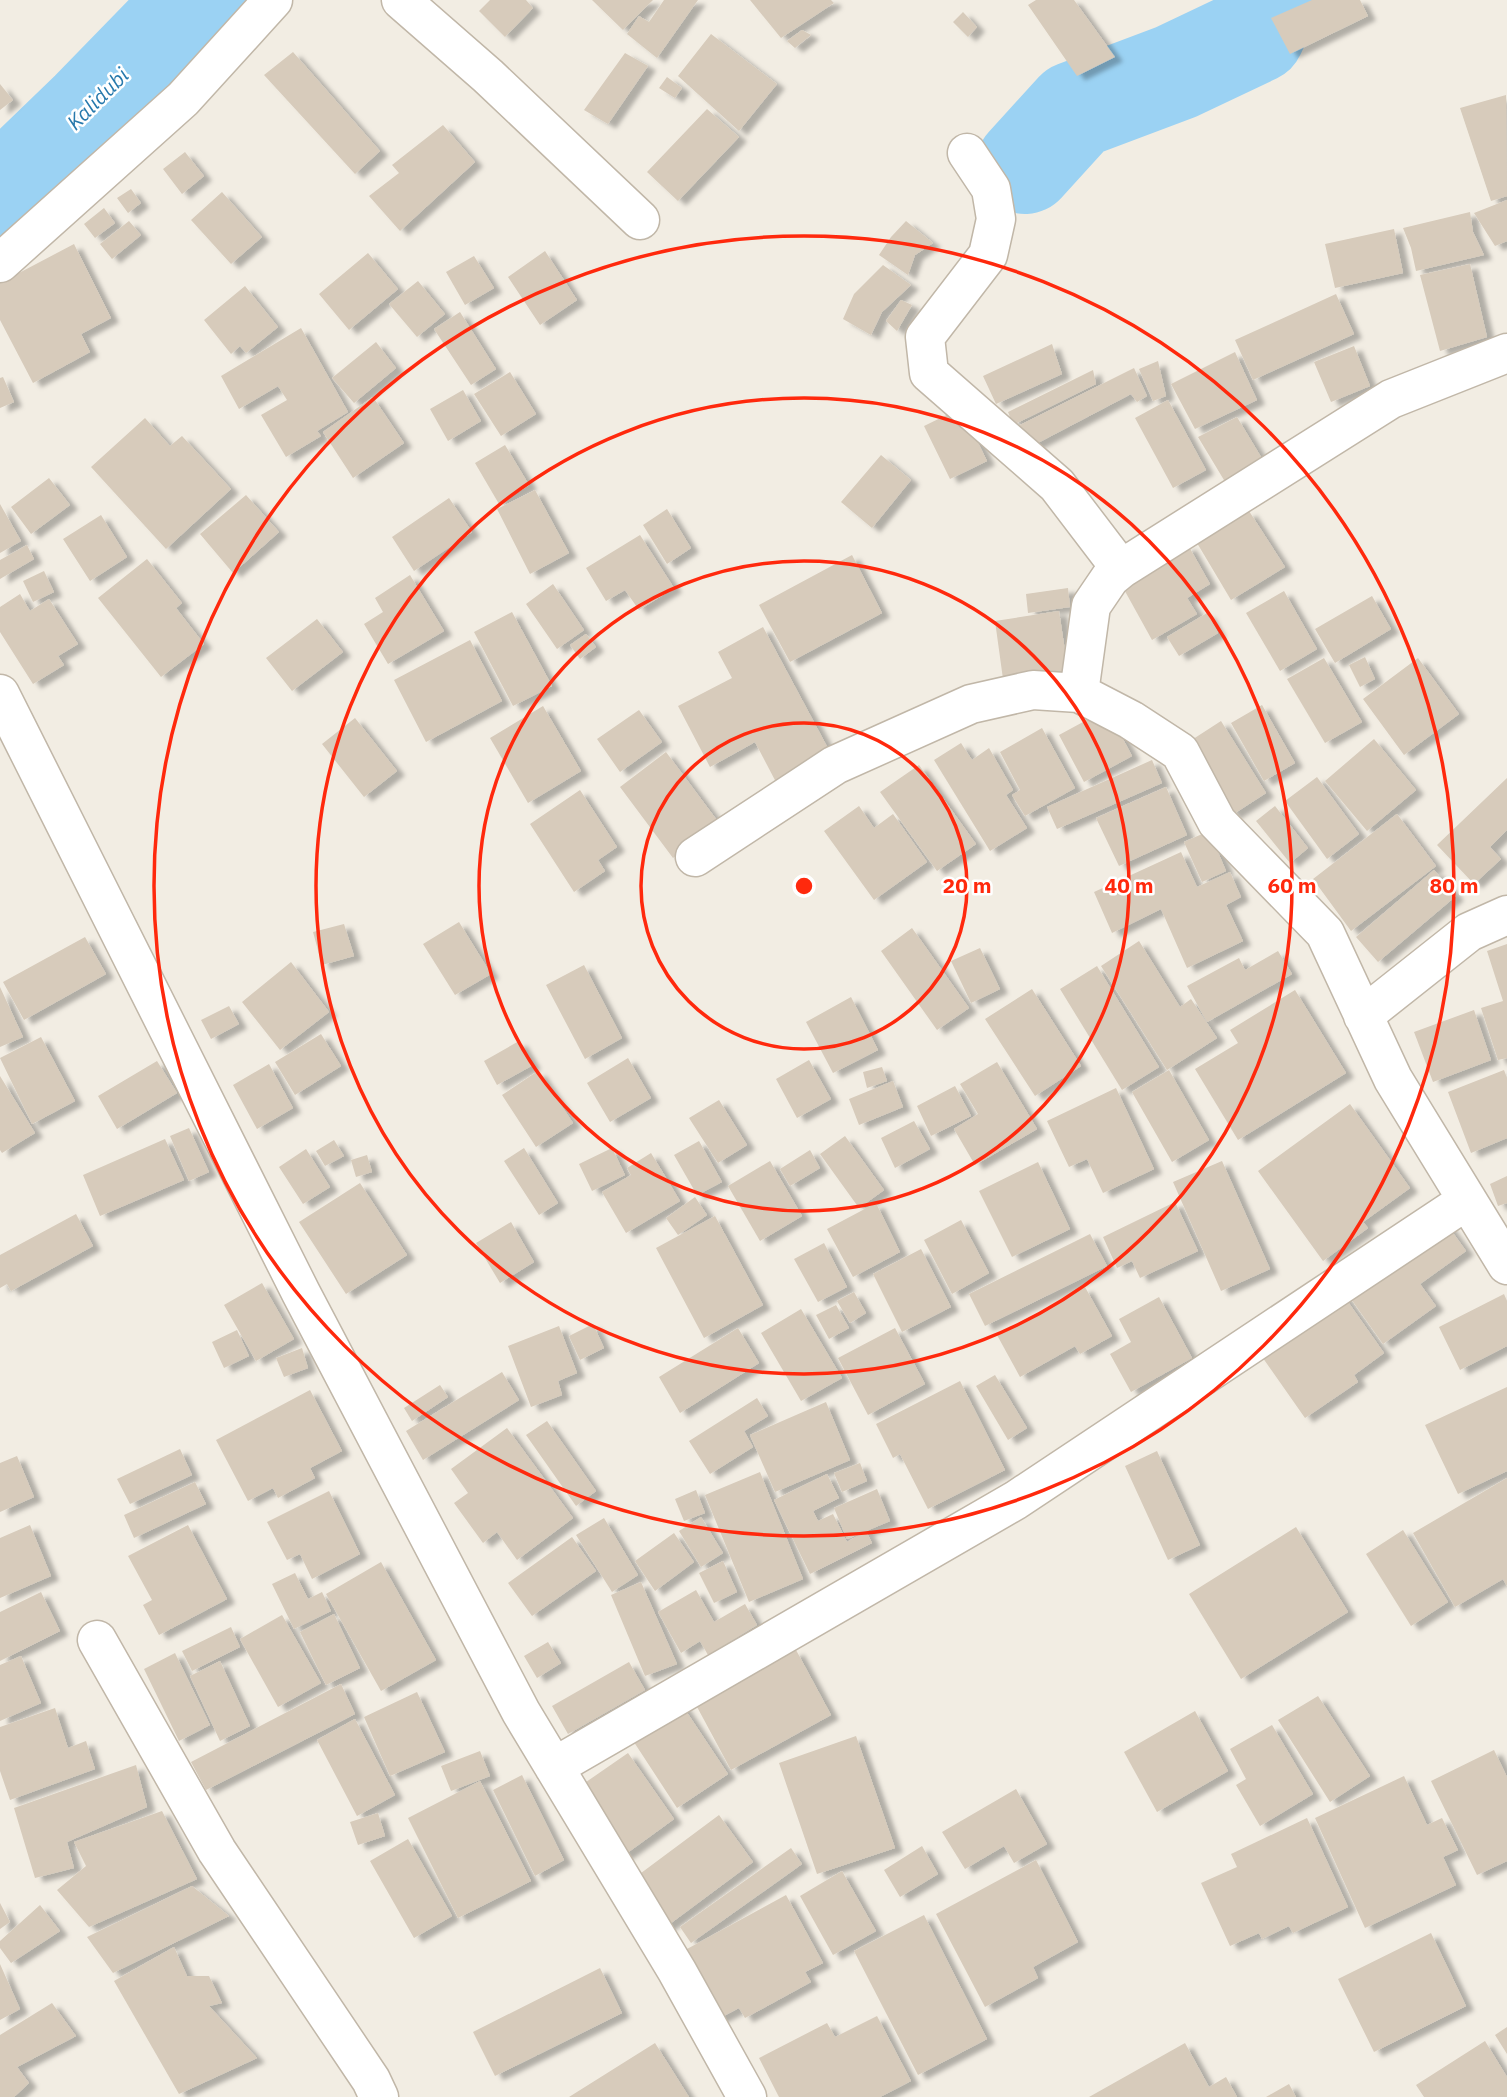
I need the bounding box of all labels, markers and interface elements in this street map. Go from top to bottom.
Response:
water label: Kalidubi [60,61,135,135]
text: 20 m [943,871,991,899]
text: 40 m [1105,871,1153,899]
text: 60 m [1268,871,1316,899]
text: 80 m [1430,871,1478,899]
centre of rings [792,874,816,898]

